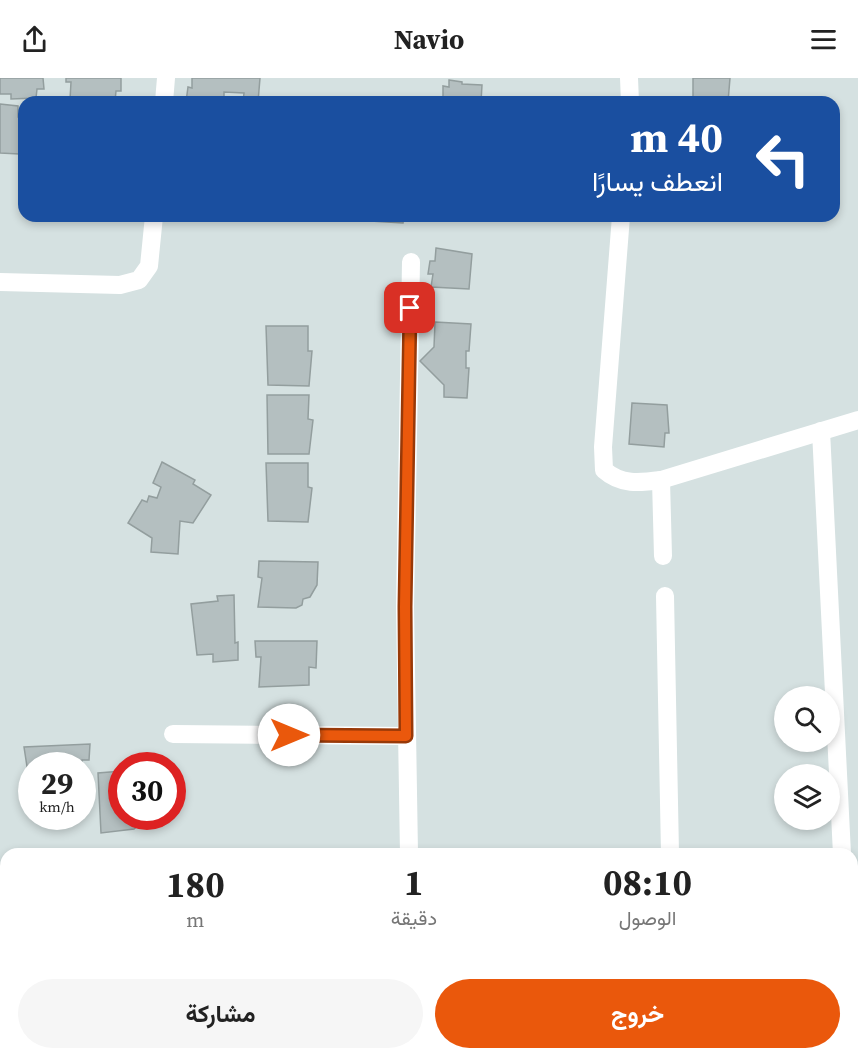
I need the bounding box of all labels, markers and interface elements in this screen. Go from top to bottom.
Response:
text: Navio [394,21,464,58]
icon: share [18,23,51,56]
icon: menu [807,23,840,56]
text: 40 m [630,108,723,166]
icon: left [744,120,822,198]
text: انعطف يسارًا [592,163,723,200]
pin [384,282,435,333]
icon: arrive [393,291,426,324]
map controls [774,686,840,830]
button: search [774,686,840,752]
position arrow [257,703,321,767]
speed limit sign: 30 [108,752,186,830]
text: 29 [41,763,73,804]
button: layers [774,764,840,830]
text: km/h [39,796,75,817]
text: 1 [404,858,424,907]
text: 08:10 [603,858,692,907]
text: 180 [166,860,225,909]
text: دقيقة [391,904,437,932]
text: الوصول [619,904,676,932]
text: m [186,906,204,934]
button: مشاركة [18,979,423,1048]
button: خروج [435,979,840,1048]

